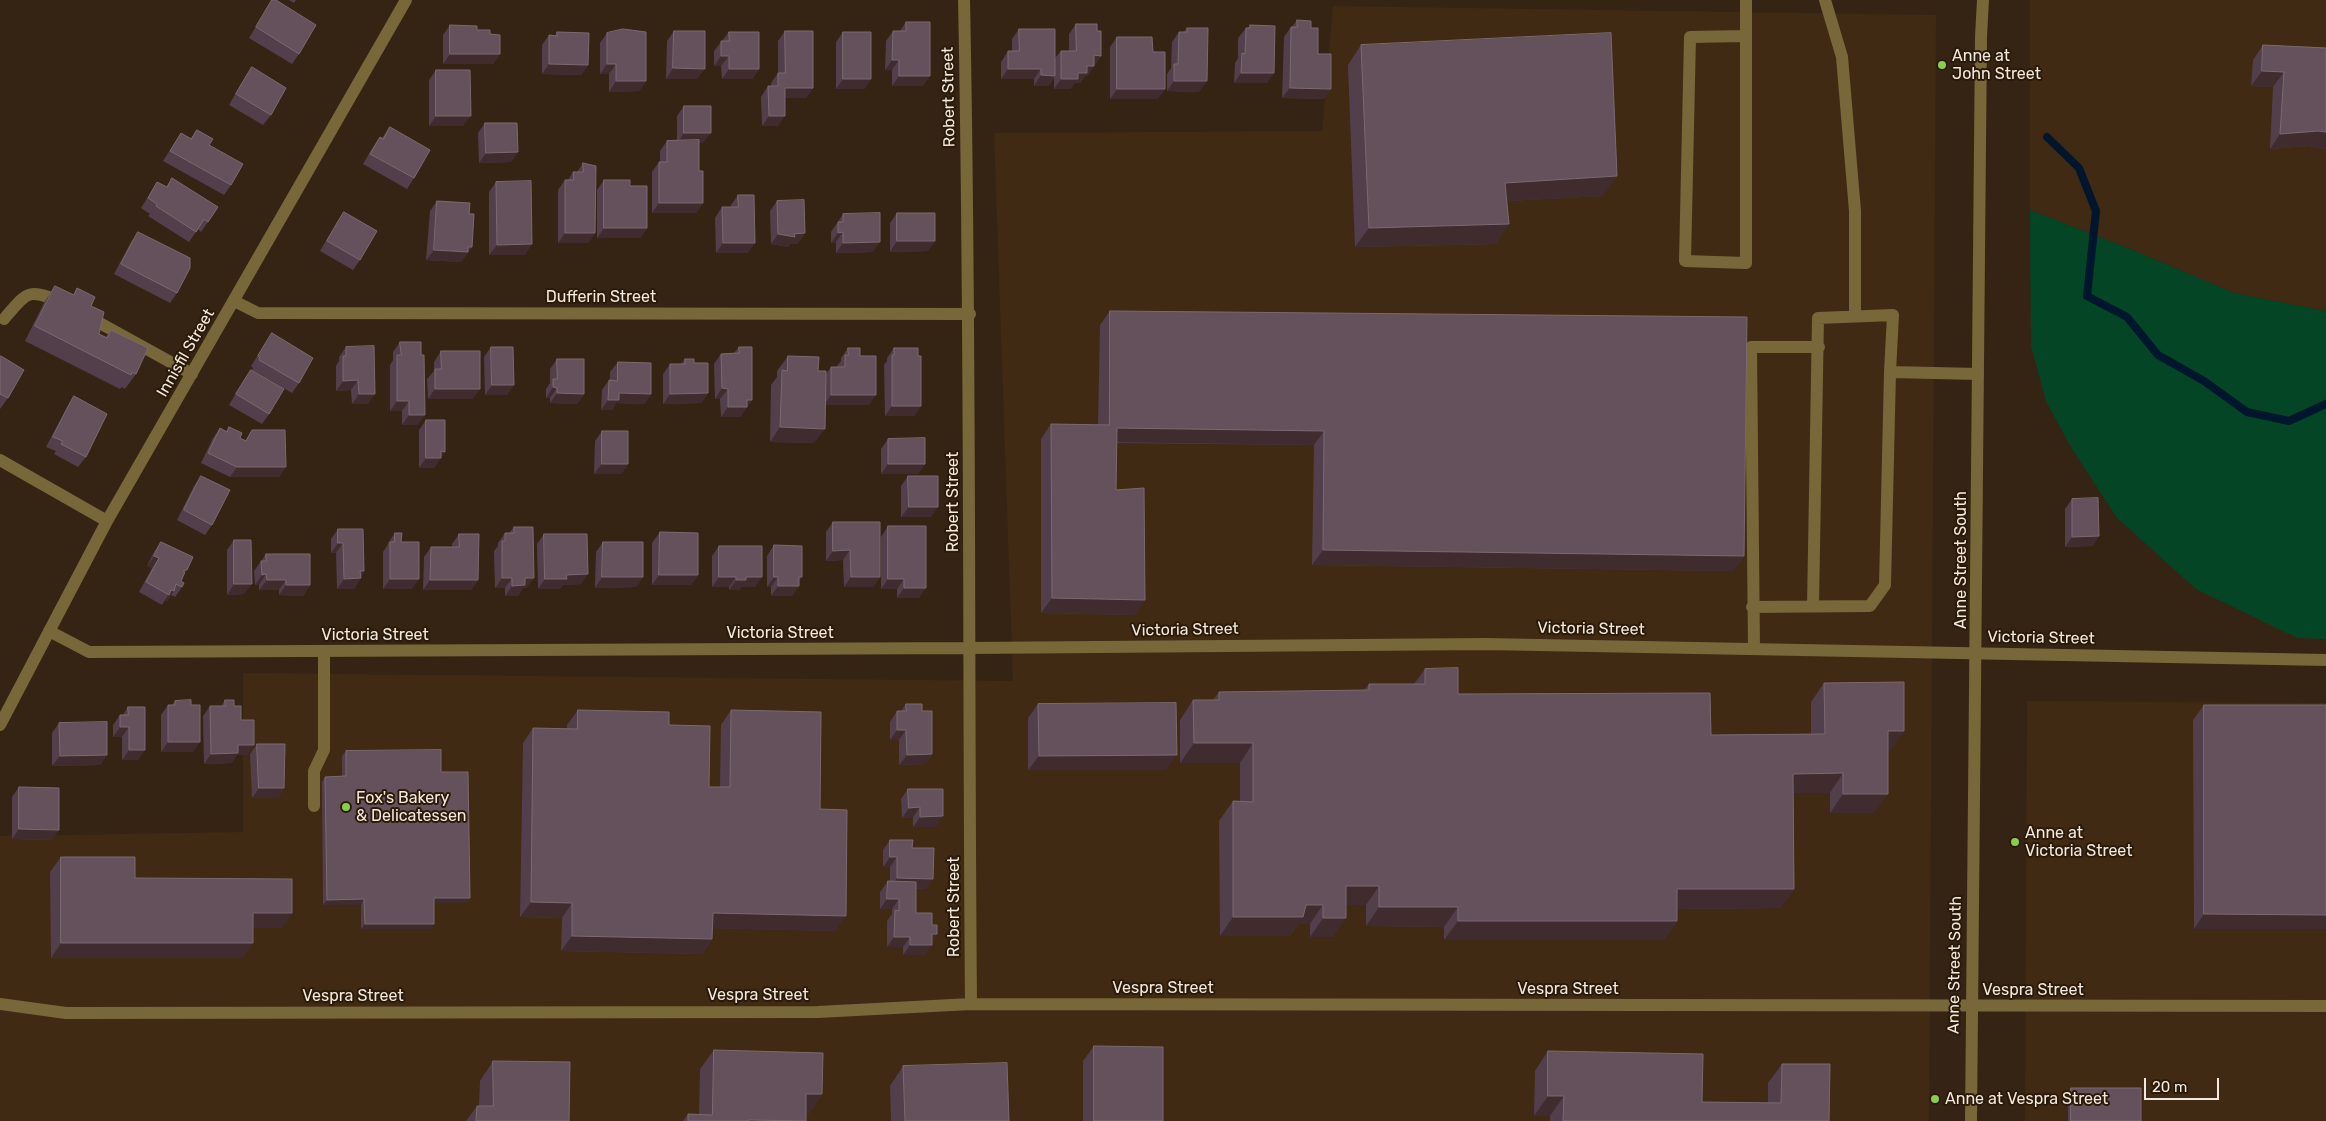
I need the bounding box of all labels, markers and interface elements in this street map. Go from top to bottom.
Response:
place label: Anne at John Street [1952,46,2041,84]
street label: Robert Street [939,47,959,147]
marker: Anne at John Street [1936,59,1948,71]
street label: Dufferin Street [546,287,656,307]
street label: Innisfil Street [153,305,219,401]
street label: Robert Street [943,452,963,552]
street label: Anne Street South [1951,491,1971,629]
street label: Victoria Street [1537,618,1645,640]
street label: Victoria Street [1131,619,1239,641]
street label: Victoria Street [726,623,834,643]
street label: Victoria Street [321,625,429,645]
street label: Victoria Street [1987,627,2095,649]
place label: Fox's Bakery & Delicatessen [356,788,467,826]
marker: Fox's Bakery & Delicatessen [340,801,352,813]
place label: Anne at Victoria Street [2025,823,2133,861]
marker: Anne at Victoria Street [2009,836,2021,848]
street label: Robert Street [944,857,964,957]
street label: Anne Street South [1944,896,1966,1034]
street label: Vespra Street [1112,978,1214,998]
street label: Vespra Street [1517,979,1619,999]
street label: Vespra Street [1982,980,2084,1000]
street label: Vespra Street [707,985,809,1005]
street label: Vespra Street [302,986,404,1006]
scale bar [2146,1068,2221,1100]
text: 20 m [2152,1078,2187,1096]
place label: Anne at Vespra Street [1945,1089,2108,1109]
marker: Anne at Vespra Street [1929,1093,1941,1105]

